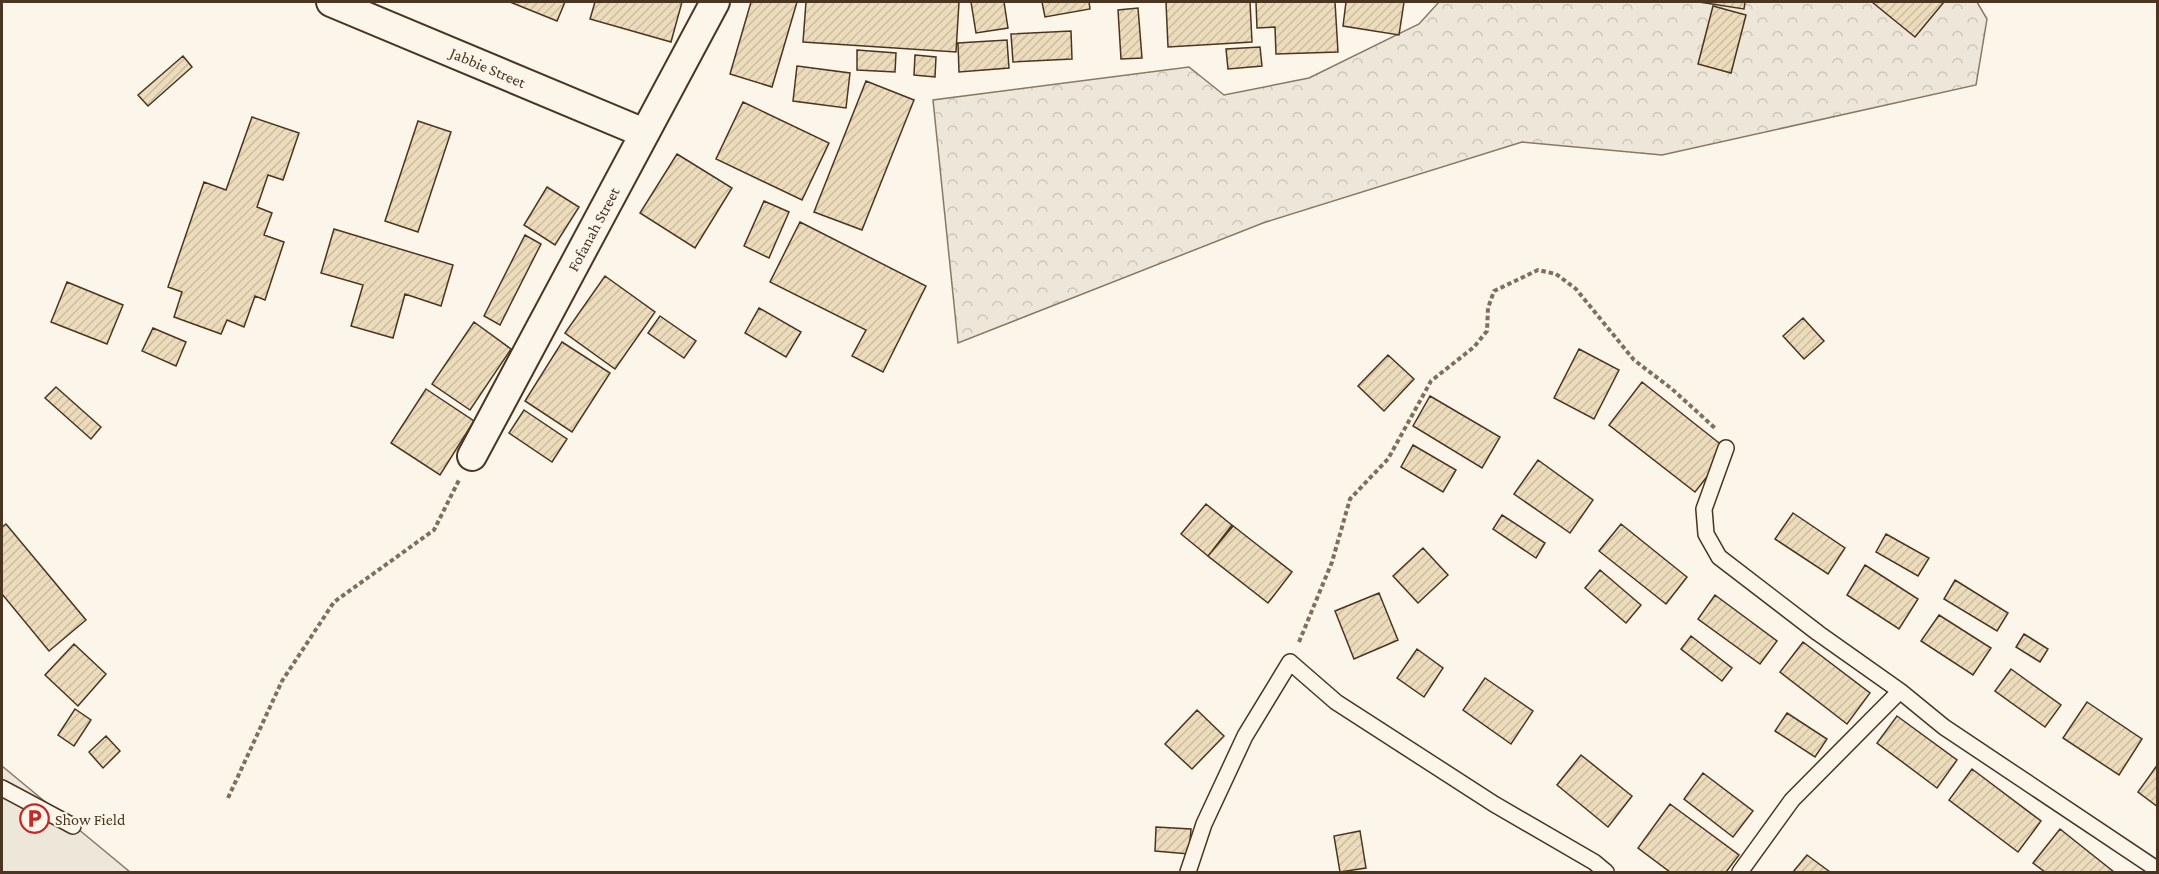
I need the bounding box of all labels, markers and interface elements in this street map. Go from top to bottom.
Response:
street label: Jabbie Street [445,43,529,92]
street label: Fofanah Street [564,184,623,274]
parking icon: Show Field [18,803,50,835]
place label: Show Field [55,811,126,828]

